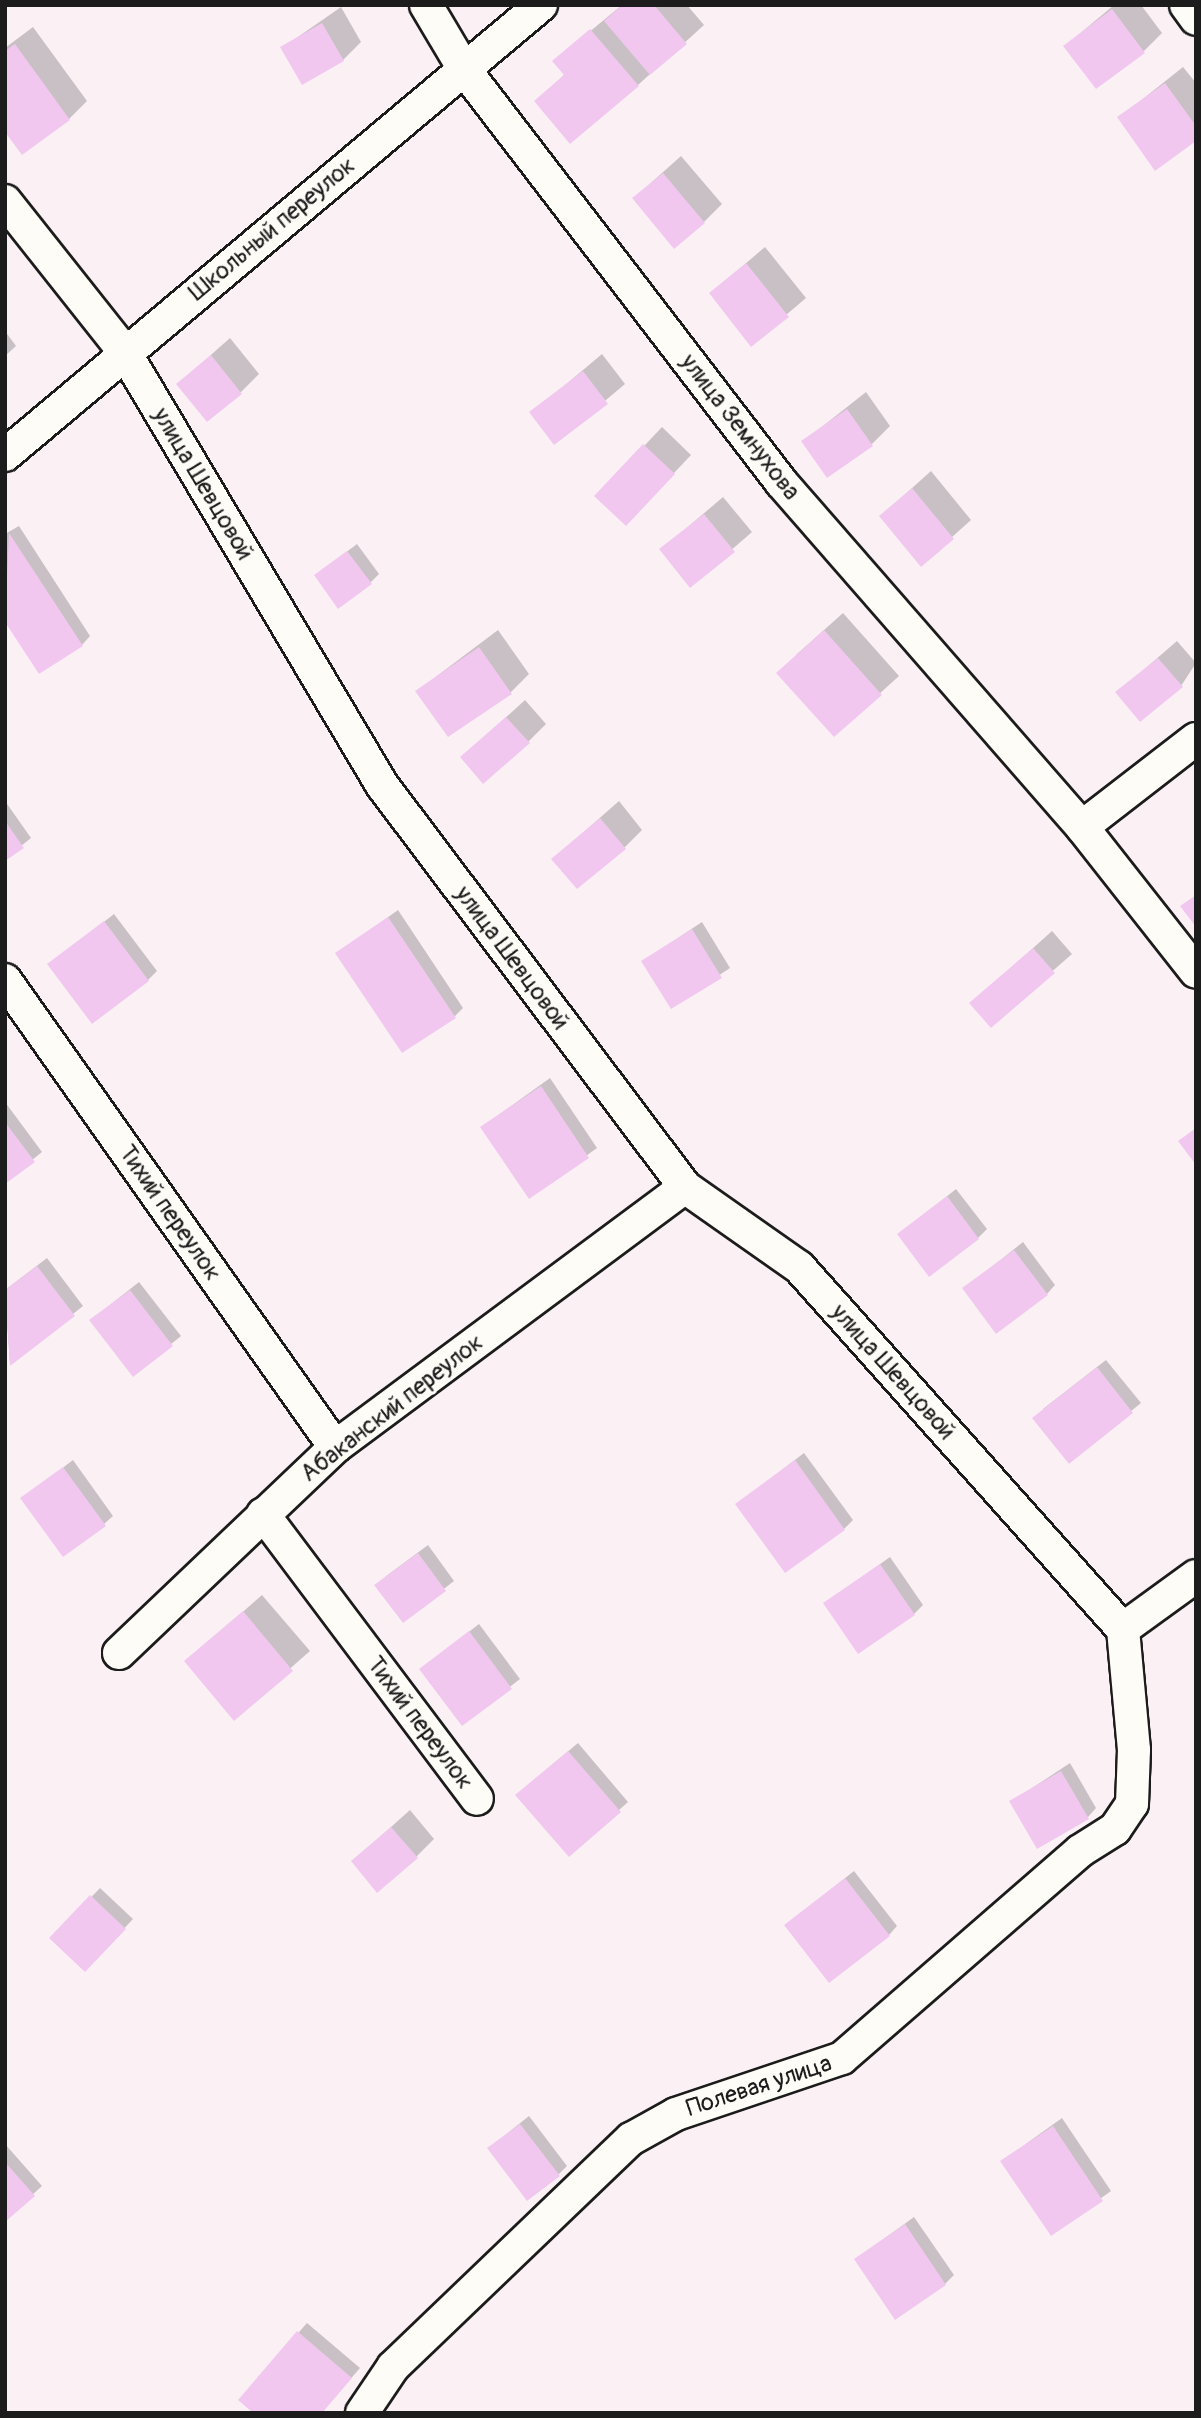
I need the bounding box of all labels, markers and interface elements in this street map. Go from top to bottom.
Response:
street label: Школьный переулок [183,151,361,307]
street label: улица Земнухова [674,348,806,506]
street label: улица Шевцовой [146,403,260,565]
street label: улица Шевцовой [449,880,575,1036]
street label: Тихий переулок [113,1140,227,1286]
street label: улица Шевцовой [825,1298,961,1446]
street label: Абаканский переулок [295,1328,489,1488]
street label: Тихий переулок [361,1651,479,1795]
street label: Полевая улица [683,2049,835,2123]

